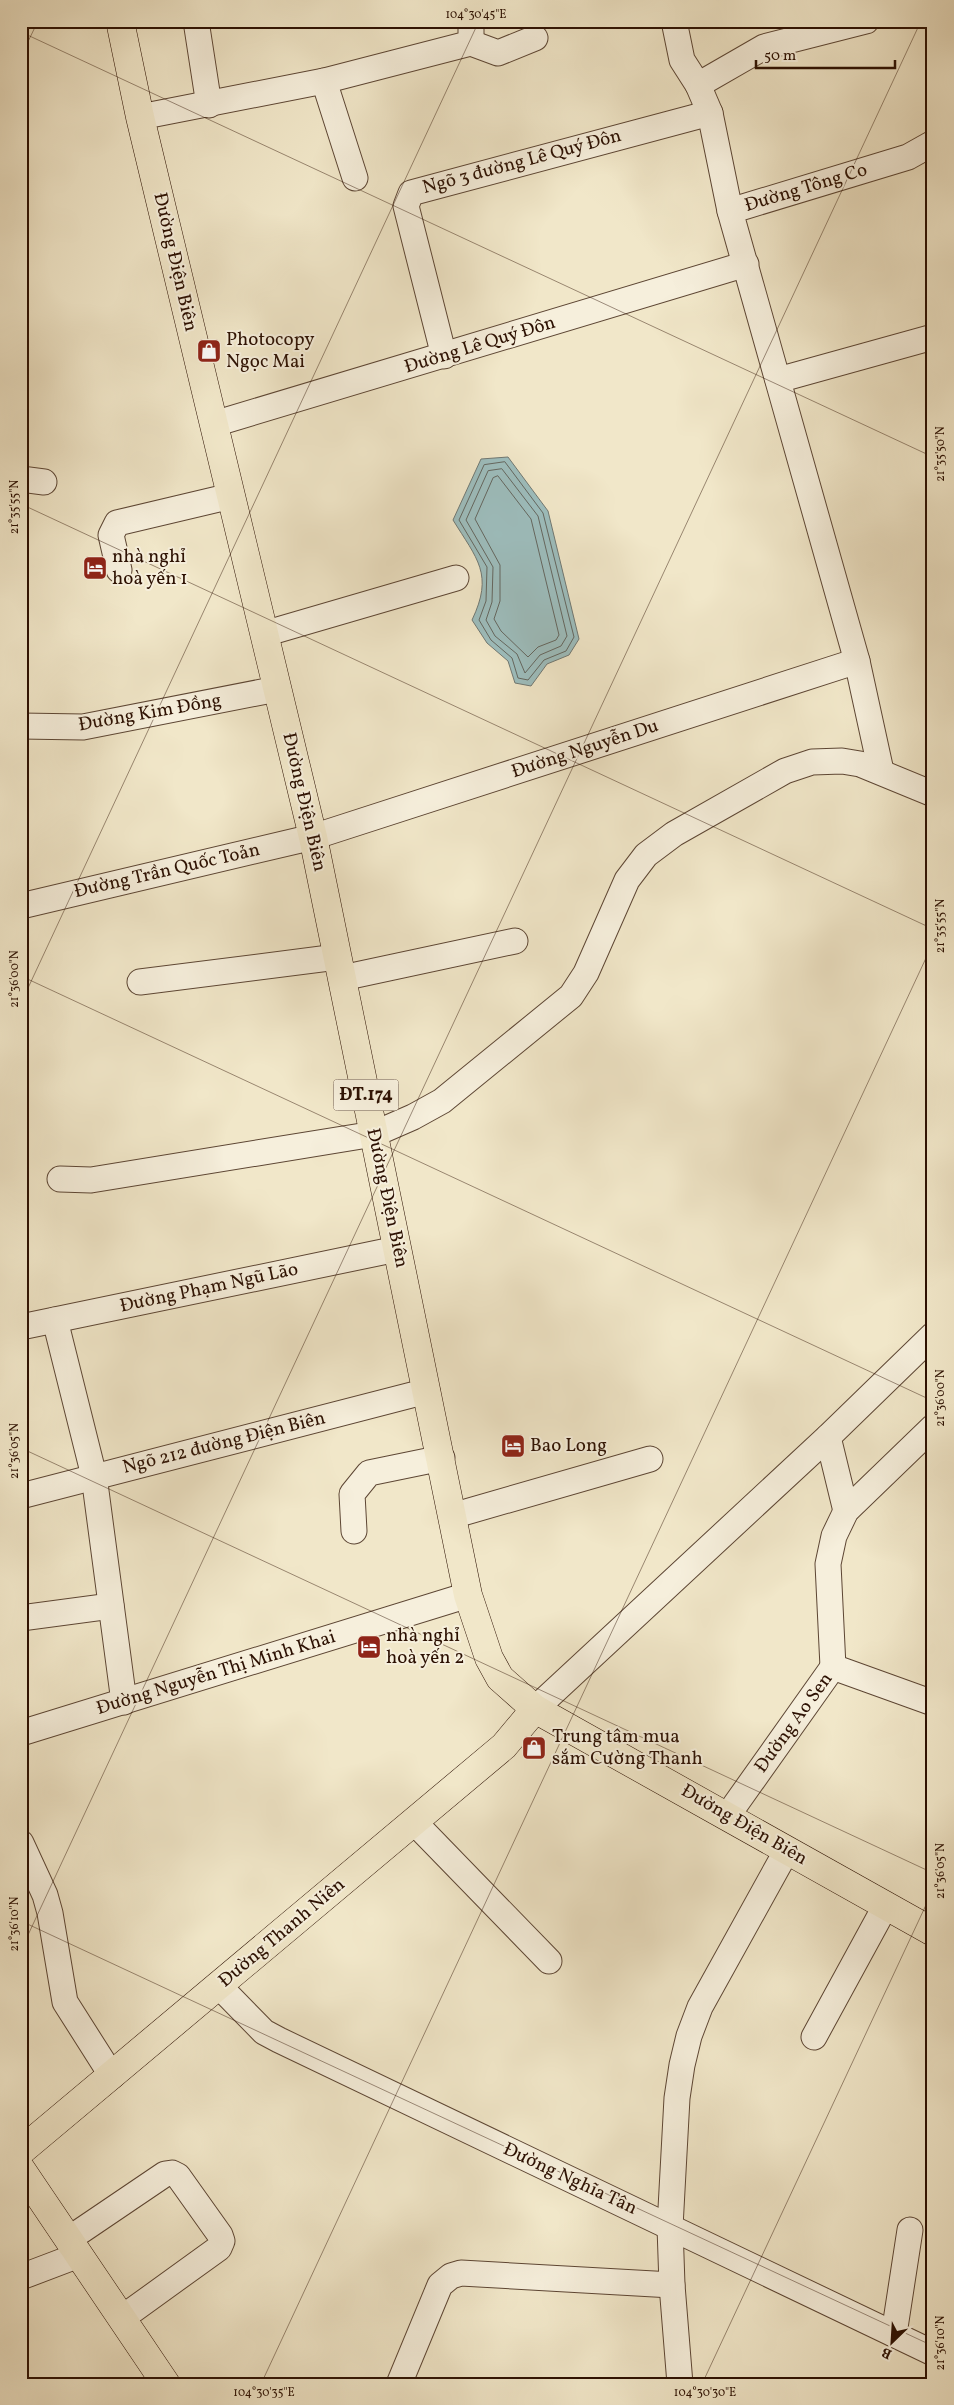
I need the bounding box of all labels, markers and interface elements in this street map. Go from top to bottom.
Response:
text: 104°30'45"E [445,7,507,23]
scale bar [756,38,895,70]
text: 50 m [764,46,796,67]
street label: Ngõ 3 đường Lê Quý Đôn [420,123,624,201]
street label: Đường Tông Co [741,157,871,219]
street label: Đường Điện Biên [146,190,204,334]
street label: Đường Lê Quý Đôn [401,310,559,380]
place label: Photocopy Ngọc Mai [226,327,315,375]
shop icon: Photocopy Ngọc Mai [196,338,222,364]
text: 21°35'50"N [933,426,949,482]
text: 21°35'55"N [7,480,23,534]
place label: nhà nghỉ hoà yến 1 [112,544,188,592]
hotel icon: nhà nghỉ hoà yến 1 [82,555,108,581]
street label: Đường Kim Đồng [76,688,224,738]
street label: Đường Nguyễn Du [508,713,662,785]
street label: Đường Điện Biên [275,730,333,874]
street label: Đường Trần Quốc Toản [72,837,262,905]
text: 21°35'55"N [933,899,949,953]
text: 21°36'00"N [7,950,23,1008]
road number: ĐT.174 [334,1080,398,1110]
street label: Đường Điện Biên [360,1126,414,1270]
street label: Đường Phạm Ngũ Lão [118,1256,300,1320]
text: 21°36'00"N [933,1369,949,1427]
street label: Ngõ 212 đường Điện Biên [120,1405,328,1481]
text: 21°36'05"N [7,1423,23,1479]
hotel icon: Bao Long [500,1433,526,1459]
place label: Bao Long [530,1433,607,1459]
place label: nhà nghỉ hoà yến 2 [386,1623,465,1671]
street label: Đường Nguyễn Thị Minh Khai [93,1624,339,1722]
hotel icon: nhà nghỉ hoà yến 2 [356,1634,382,1660]
street label: Đường Ao Sen [749,1668,839,1778]
place label: Trung tâm mua sắm Cường Thanh [552,1724,703,1772]
shop icon: Trung tâm mua sắm Cường Thanh [521,1735,547,1761]
street label: Đường Điện Biên [676,1778,812,1872]
text: 21°36'05"N [933,1843,949,1899]
street label: Đường Thanh Niên [213,1872,351,1994]
text: 21°36'10"N [7,1896,23,1951]
street label: Đường Nghĩa Tân [499,2136,641,2222]
text: 21°36'10"N [933,2315,949,2370]
north arrow [866,2318,916,2368]
text: B [879,2342,895,2363]
text: 104°30'35"E [233,2385,295,2401]
text: 104°30'30"E [674,2385,736,2401]

